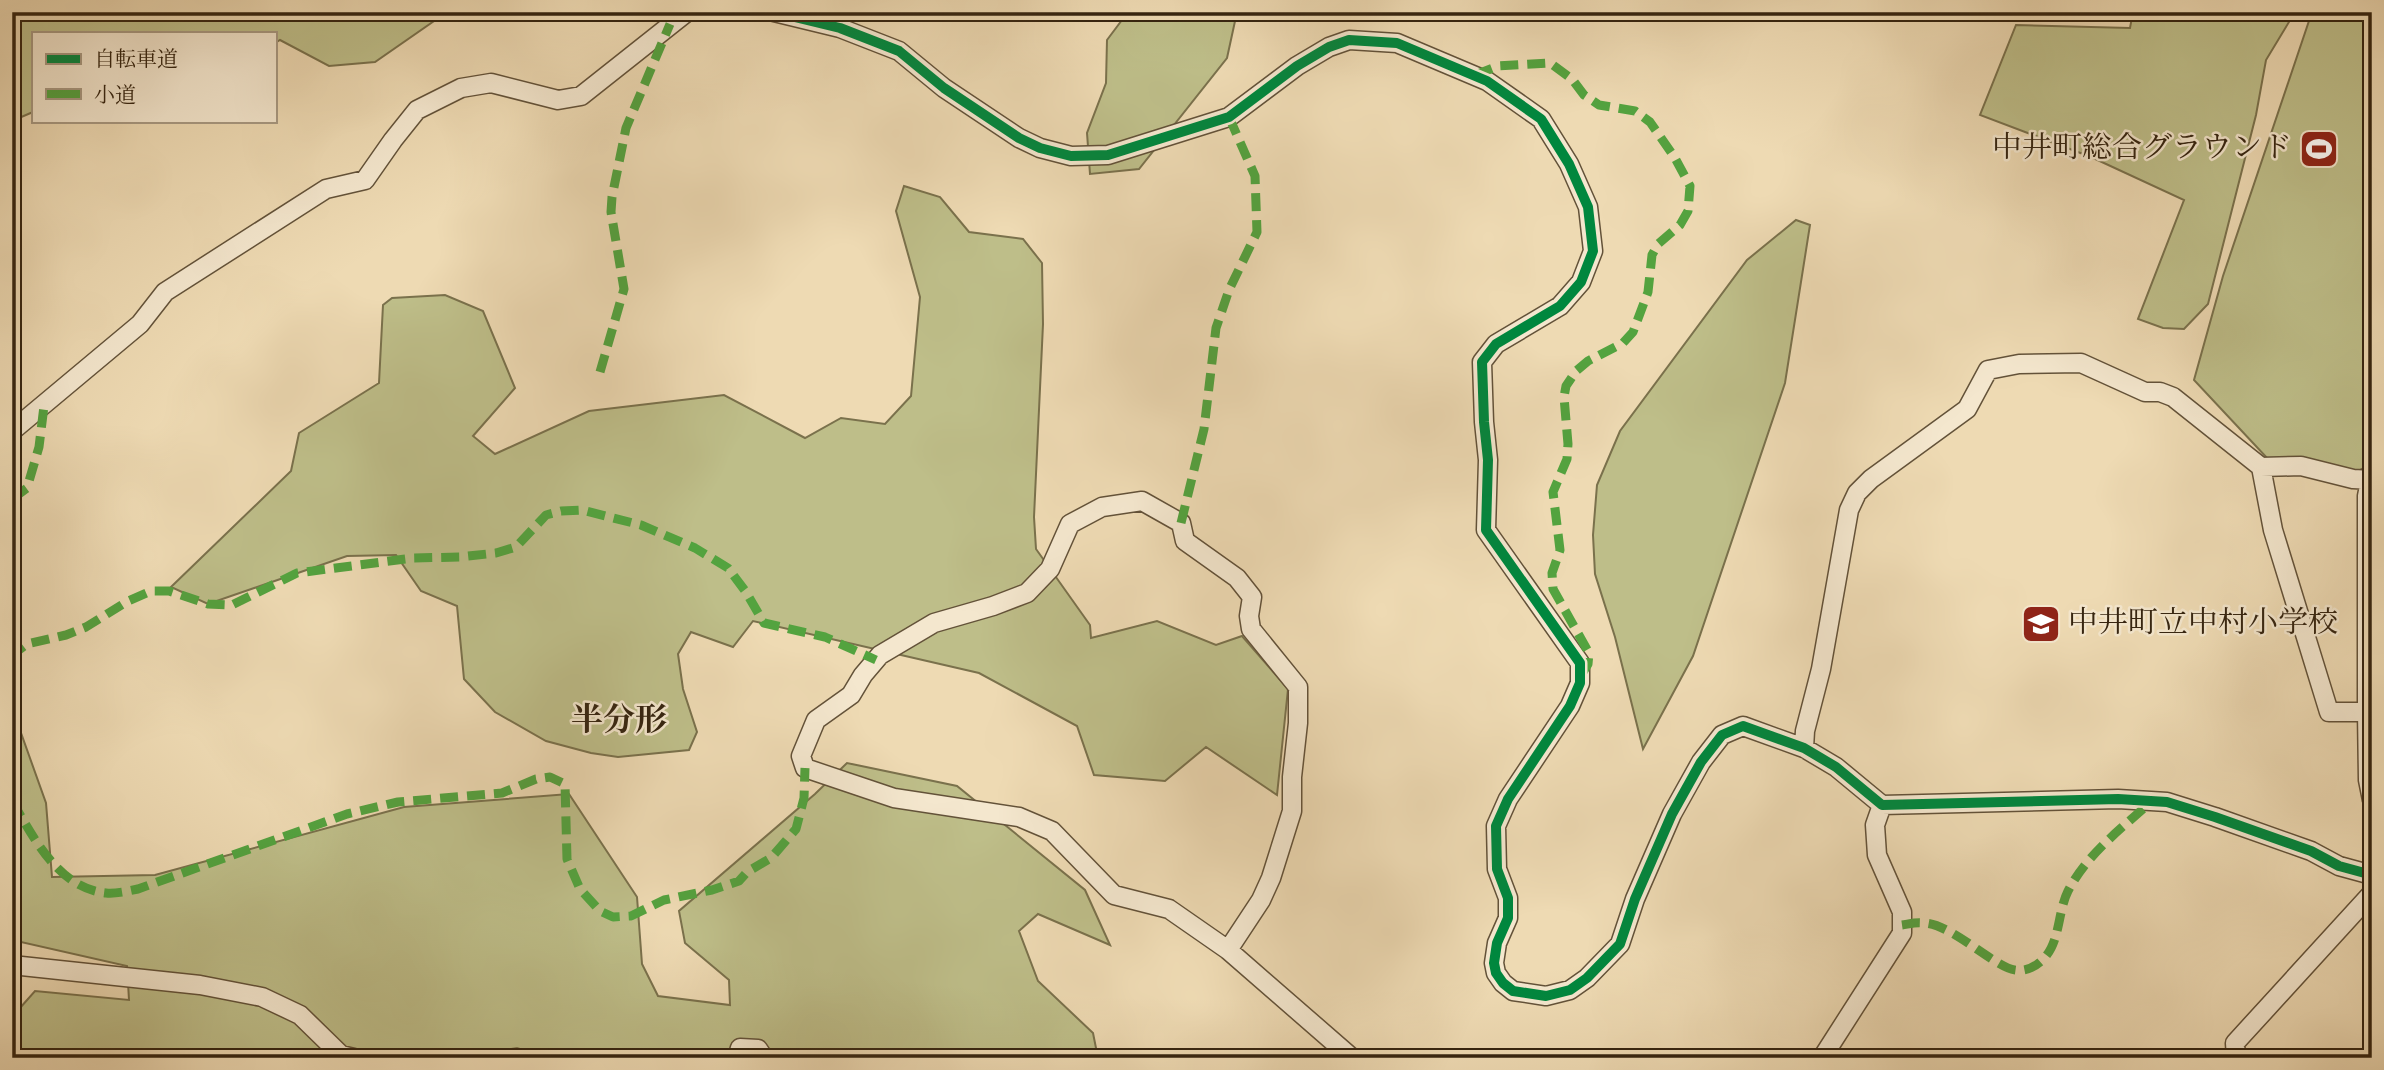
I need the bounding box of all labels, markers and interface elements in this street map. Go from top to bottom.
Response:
legend [32,32,276,122]
text: 自転車道 [94,46,178,76]
text: 小道 [94,82,136,112]
place label: 中井町総合グラウンド [1992,128,2292,171]
sports icon: 中井町総合グラウンド [2298,128,2340,170]
school or university icon: 中井町立中村小学校 [2020,603,2062,645]
place label: 中井町立中村小学校 [2068,603,2338,646]
district label: 半分形 [571,699,667,745]

